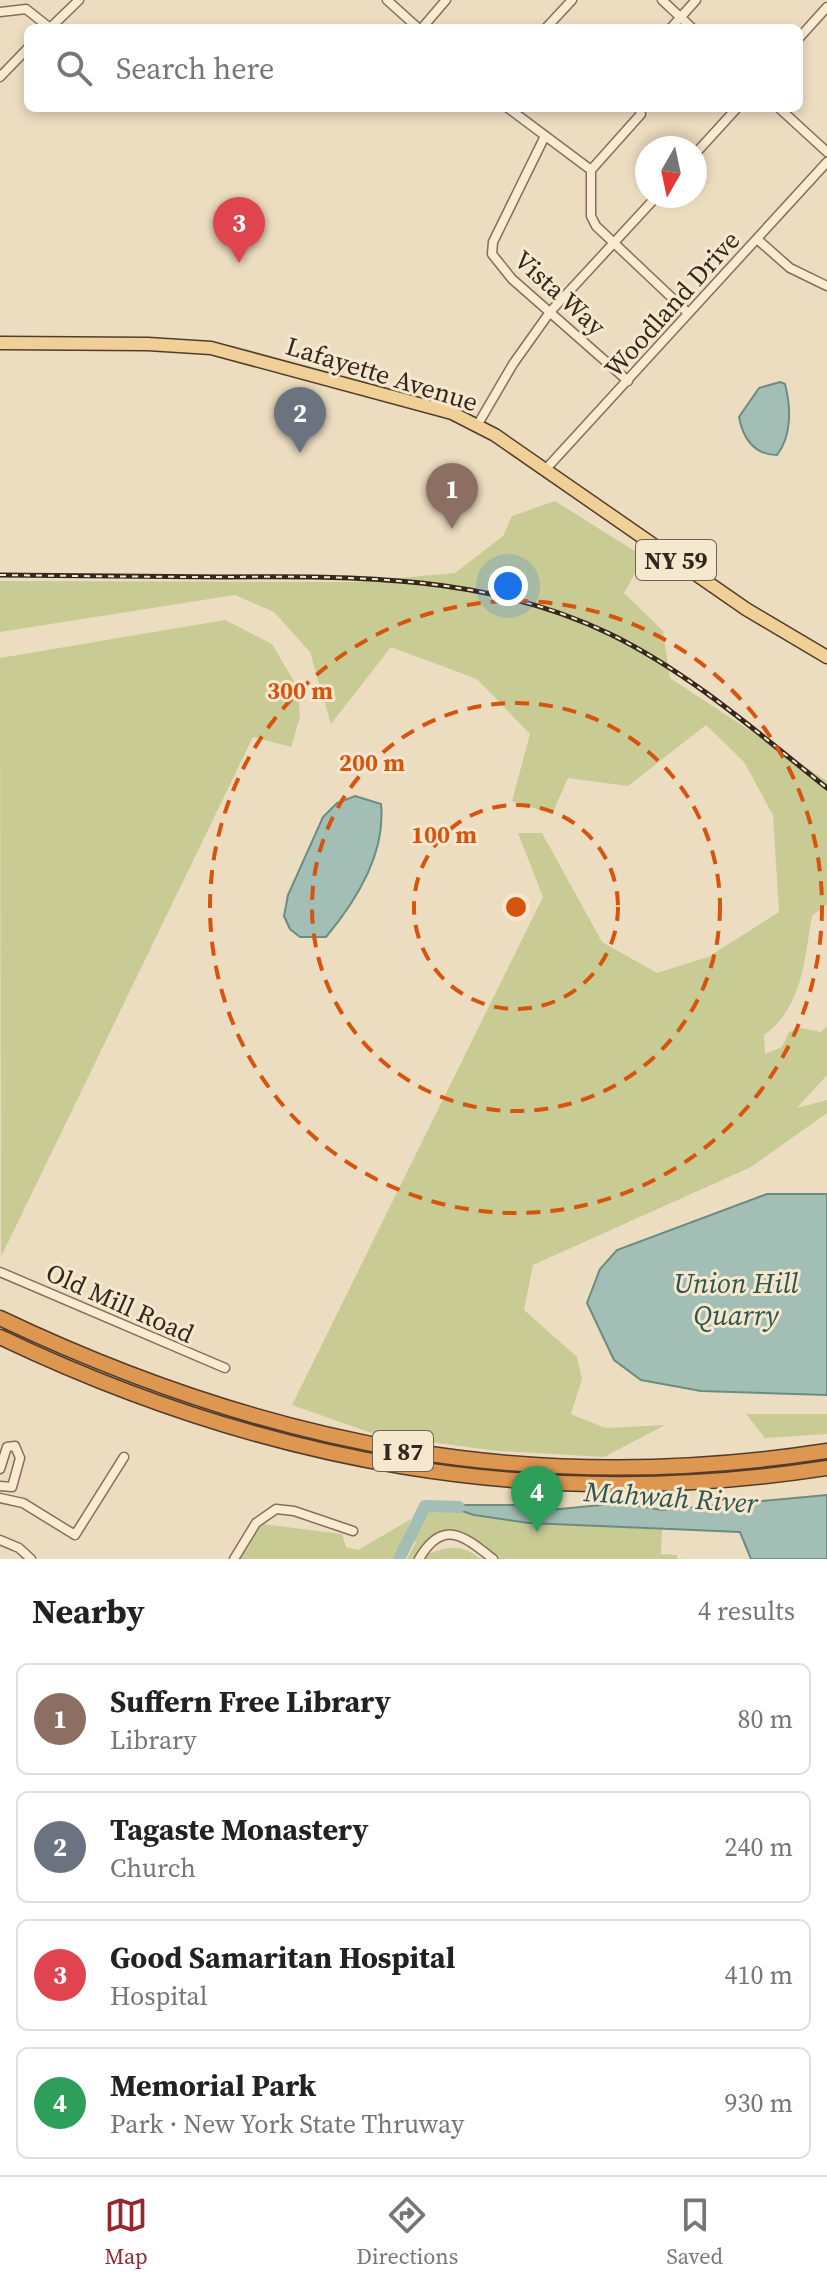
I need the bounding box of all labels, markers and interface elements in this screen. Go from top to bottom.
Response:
search box [24,24,803,112]
icon: search [52,46,96,90]
text: Search here [116,48,274,89]
north arrow [635,136,707,208]
pin: 3 [213,197,265,263]
street label: Woodland Drive [596,223,748,385]
street label: Vista Way [506,242,614,344]
street label: Lafayette Avenue [282,328,482,420]
pin: 2 [274,387,326,453]
pin: 1 [426,463,478,529]
road number: NY 59 [636,540,716,580]
your location [488,566,528,606]
text: 300 m [267,674,333,707]
text: 200 m [339,746,405,779]
text: 100 m [411,818,477,851]
centre of rings [502,893,530,921]
street label: Old Mill Road [40,1254,200,1352]
water label: Union Hill Quarry [674,1264,799,1334]
road number: I 87 [373,1431,433,1471]
pin: 4 [511,1466,563,1532]
water label: Mahwah River [582,1472,760,1522]
text: Nearby [32,1588,145,1634]
text: 4 results [698,1593,795,1629]
text: Suffern Free Library [110,1681,391,1722]
text: 1 [53,1701,67,1737]
text: 80 m [738,1701,793,1737]
text: Library [110,1722,197,1758]
text: Tagaste Monastery [110,1809,369,1850]
text: 2 [53,1829,67,1865]
text: 240 m [725,1829,793,1865]
text: Church [110,1850,196,1886]
text: Good Samaritan Hospital [110,1937,455,1978]
text: 3 [53,1957,67,1993]
text: 410 m [725,1957,793,1993]
text: Hospital [110,1978,208,2014]
text: Memorial Park [110,2065,316,2106]
text: 4 [53,2085,67,2121]
text: 930 m [725,2085,793,2121]
text: Park · New York State Thruway [110,2106,464,2142]
tab: Map [104,2193,148,2271]
tab: Directions [356,2193,458,2271]
tab: Saved [666,2193,723,2271]

